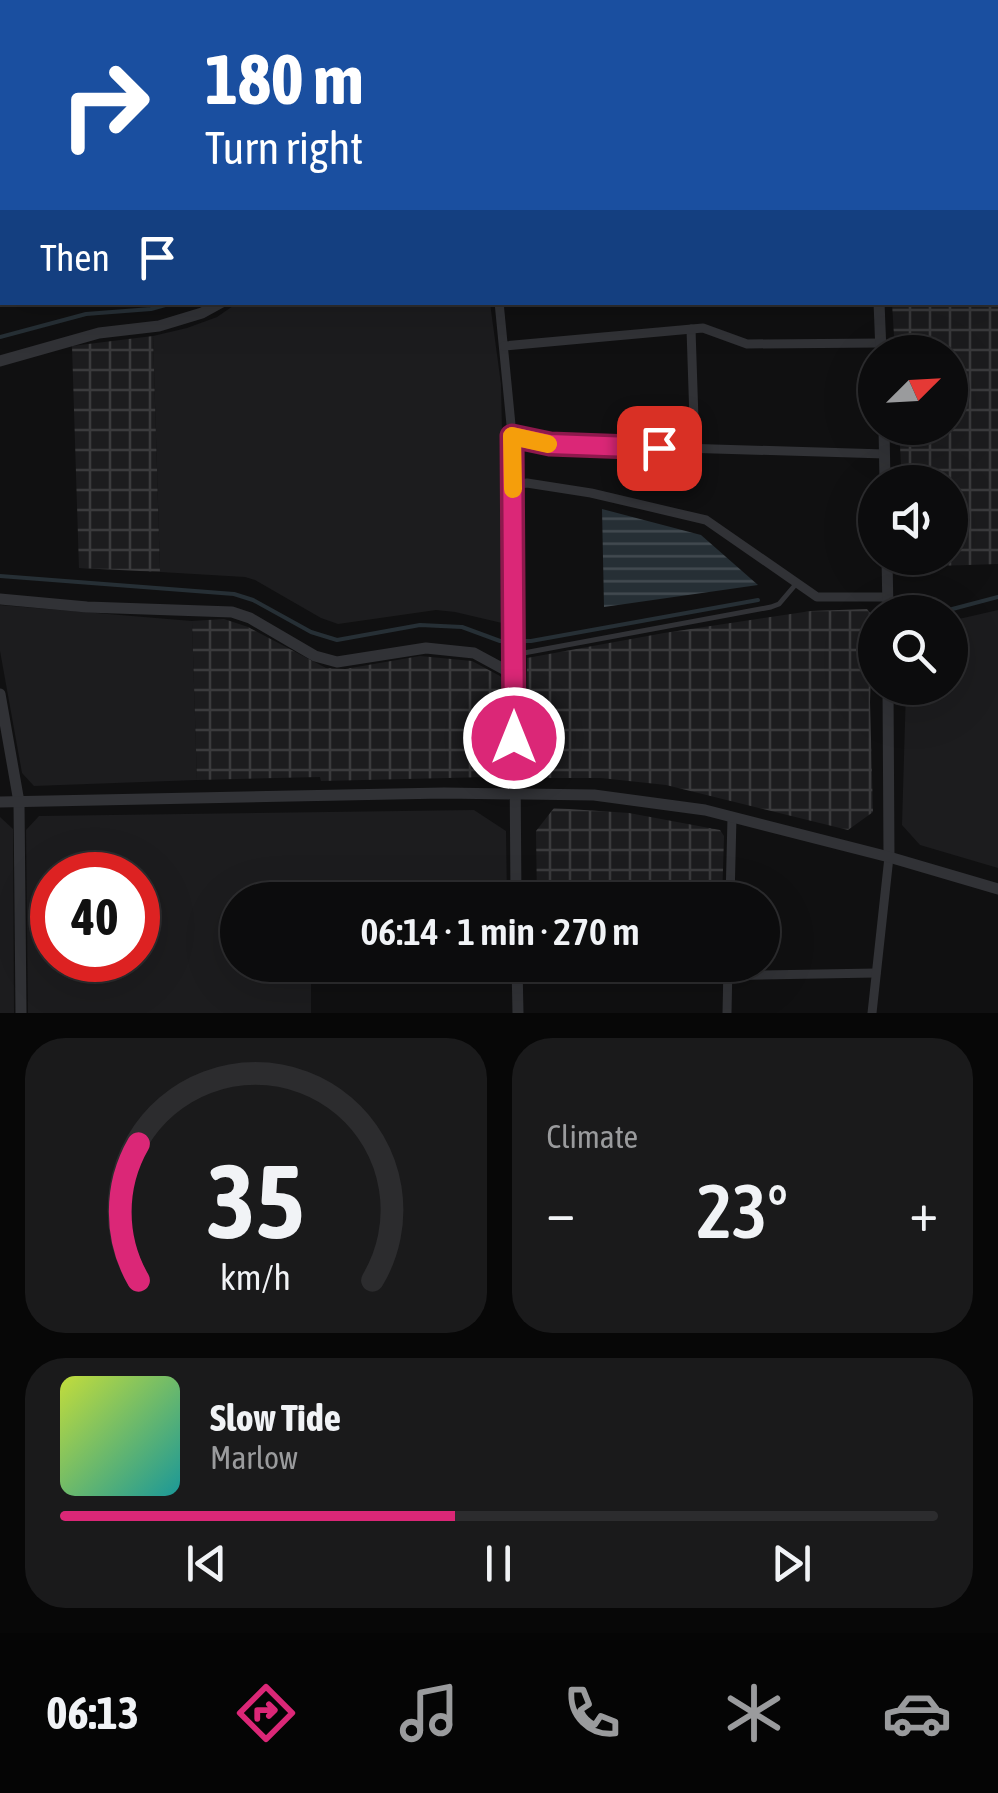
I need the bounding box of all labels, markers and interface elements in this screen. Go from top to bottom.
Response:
text: 180 m [205,39,364,119]
icon: right [40,40,170,170]
text: Turn right [205,122,363,174]
icon: arrive [130,230,185,285]
text: Then [40,236,110,279]
north arrow [858,335,968,445]
map controls [858,335,968,705]
pin [617,406,702,491]
icon: arrive [632,421,687,476]
button: sound [858,465,968,575]
button: search [858,595,968,705]
position arrow [462,686,566,790]
speed limit sign: 40 [30,852,160,982]
text: 06:14 · 1 min · 270 m [360,910,640,953]
text: Climate [547,1118,638,1155]
text: 35 [207,1141,305,1260]
text: 23° [697,1168,788,1254]
text: − [547,1180,575,1243]
text: + [909,1180,938,1243]
text: km/h [220,1257,291,1298]
text: Slow Tide [210,1396,341,1439]
text: Marlow [210,1439,298,1476]
icon: previous [179,1536,234,1591]
icon: pause [471,1536,526,1591]
icon: next [764,1536,819,1591]
icon: directions [231,1678,301,1748]
icon: music [394,1678,464,1748]
icon: phone [557,1678,627,1748]
icon: climate [719,1678,789,1748]
icon: car [882,1678,952,1748]
text: 06:13 [46,1687,139,1739]

